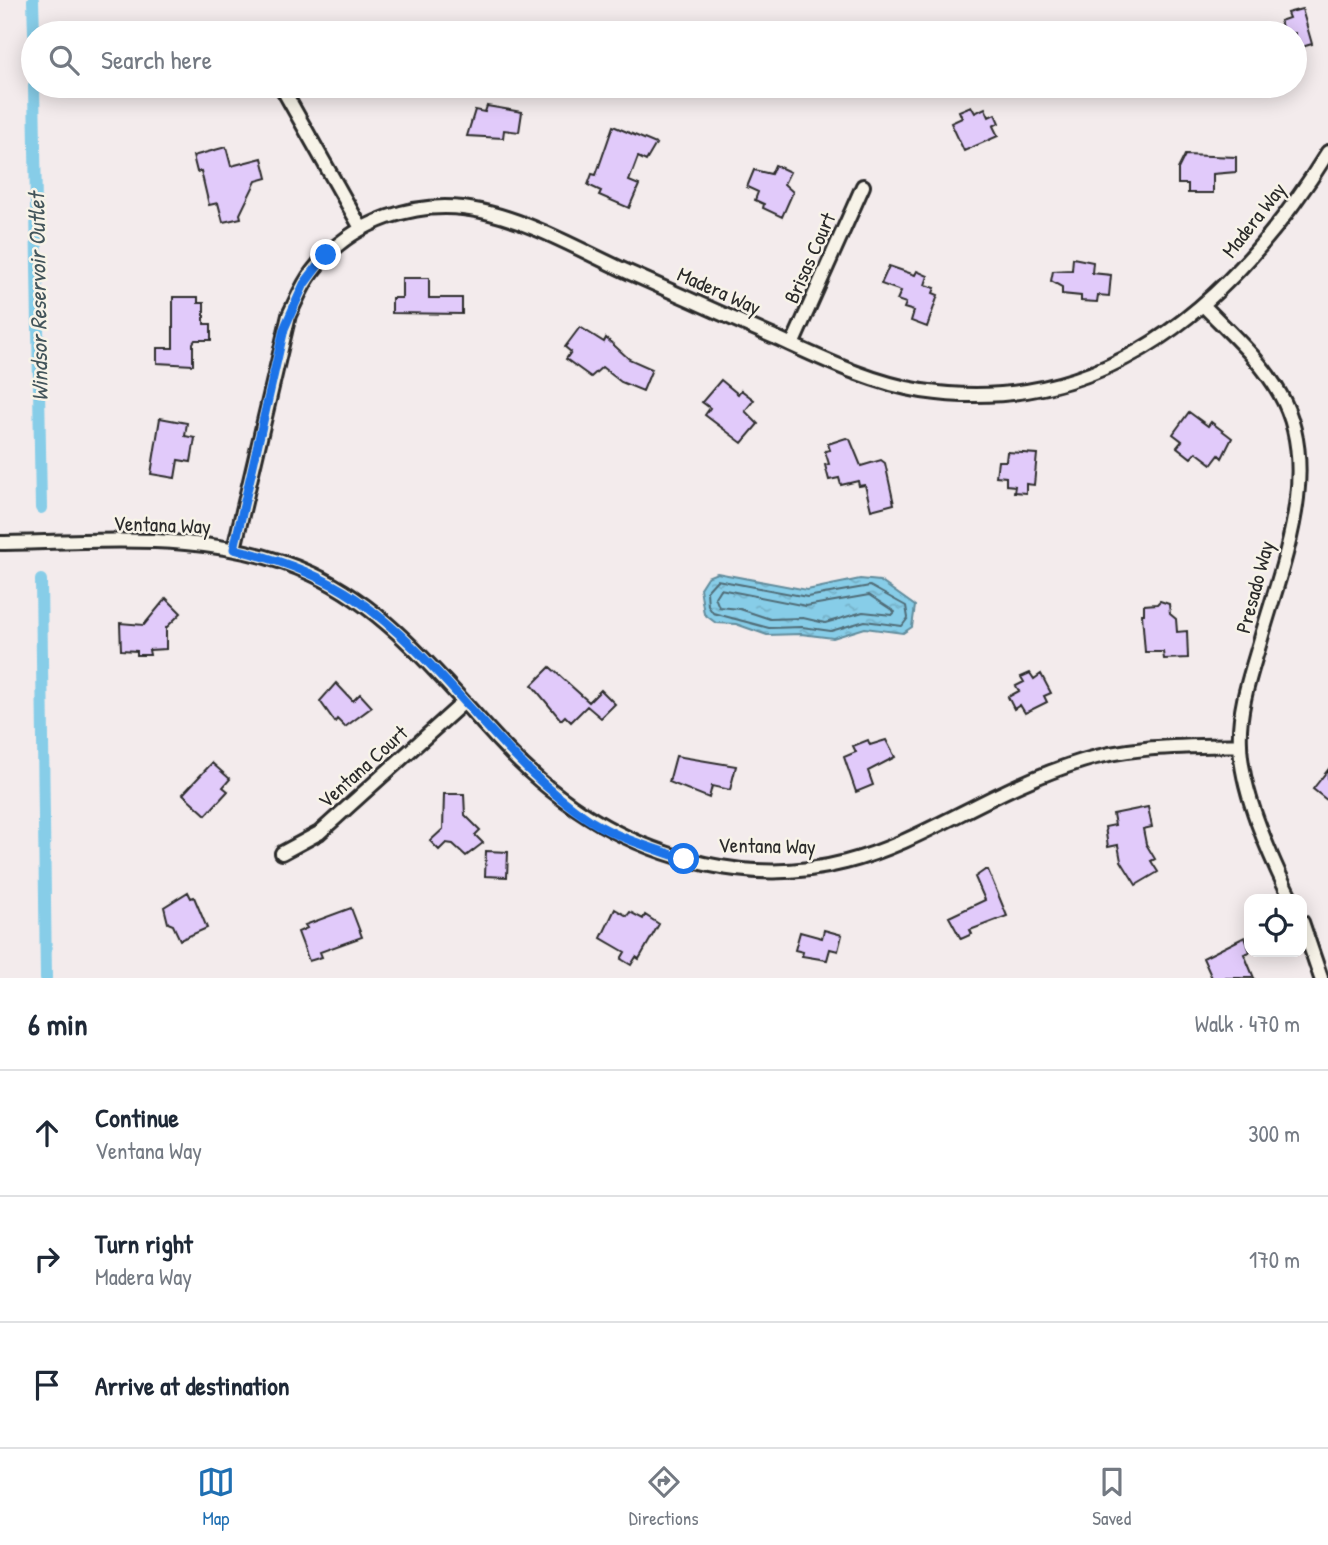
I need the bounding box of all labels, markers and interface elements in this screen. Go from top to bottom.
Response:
search box [21,21,1307,98]
icon: search [45,41,83,79]
text: Search here [101,42,212,77]
street label: Madera Way [1215,176,1292,263]
water label: Windsor Reservoir Outlet [20,190,55,401]
street label: Brisas Court [777,207,843,308]
route end [310,239,341,270]
street label: Madera Way [673,259,766,322]
street label: Ventana Way [113,508,211,541]
street label: Presado Way [1228,537,1281,636]
street label: Ventana Court [312,718,414,815]
street label: Ventana Way [718,830,816,861]
route start [668,843,699,874]
map controls [1244,894,1307,957]
button: locate [1244,894,1307,957]
text: 6 min [28,1004,88,1044]
text: Walk · 470 m [1195,1008,1300,1039]
text: Continue [95,1100,179,1135]
icon: ahead [28,1114,66,1152]
text: 300 m [1248,1118,1300,1149]
text: Ventana Way [95,1135,202,1166]
text: Turn right [95,1226,193,1261]
icon: right [28,1240,66,1278]
text: 170 m [1249,1244,1300,1275]
text: Madera Way [95,1261,192,1292]
icon: arrive [28,1366,66,1404]
text: Arrive at destination [95,1368,290,1403]
tab: Map [197,1463,235,1531]
tab: Directions [629,1463,699,1531]
tab: Saved [1092,1463,1131,1531]

